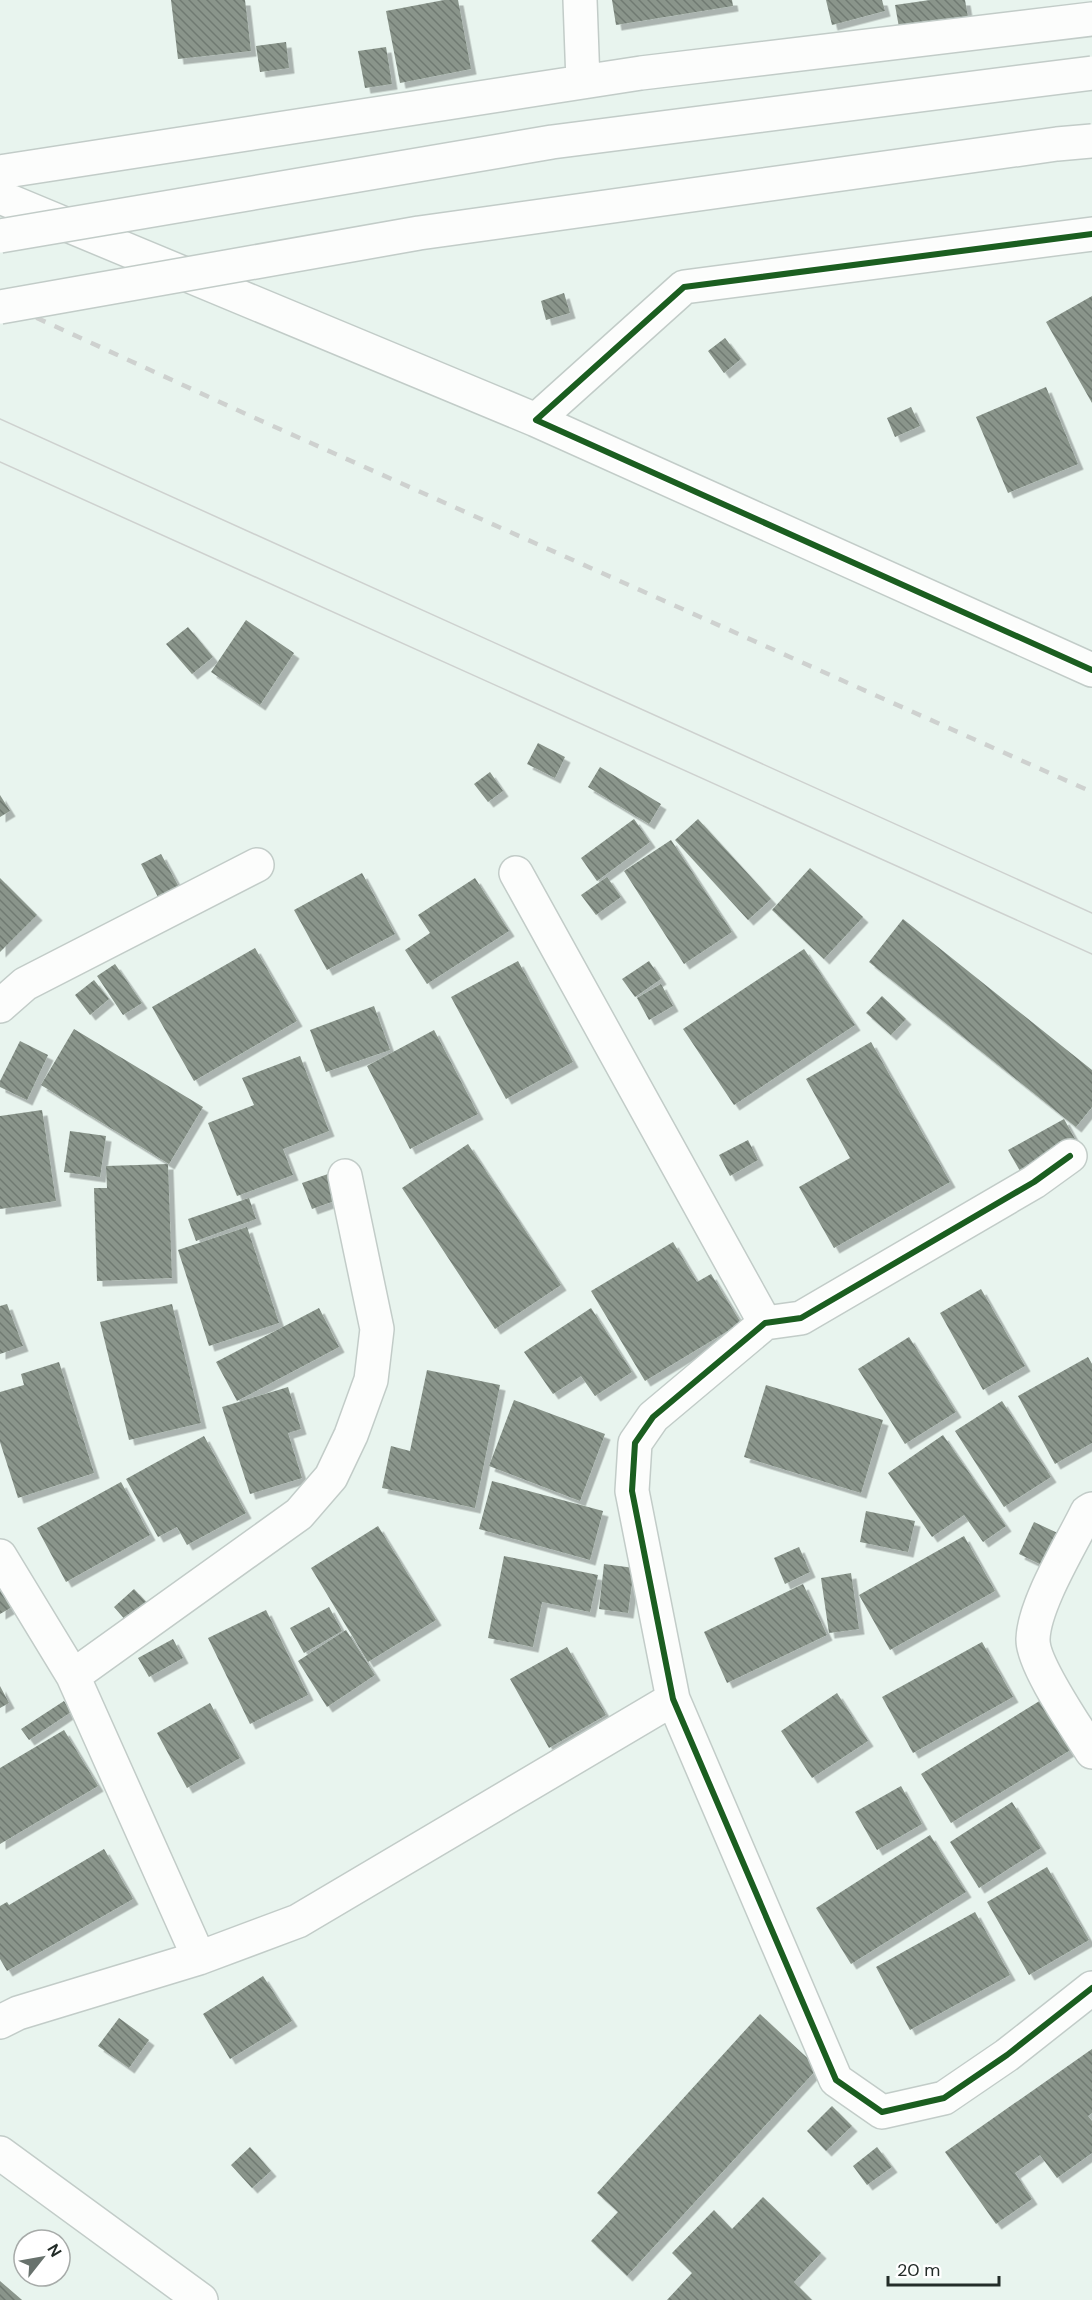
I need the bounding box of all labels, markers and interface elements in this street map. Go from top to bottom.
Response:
north arrow [12,2228,72,2288]
text: N [42,2240,66,2261]
scale bar [888,2249,999,2287]
text: 20 m [897,2258,940,2282]

